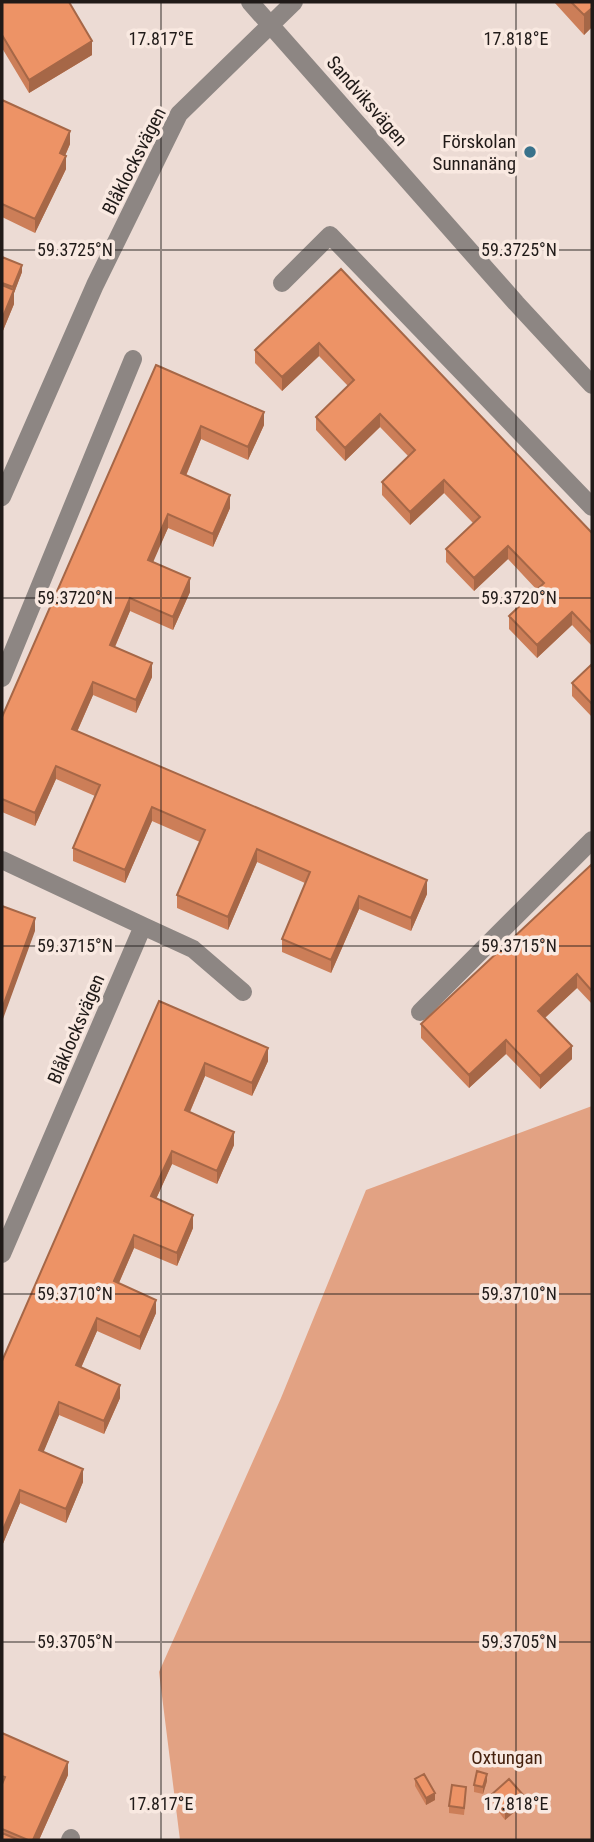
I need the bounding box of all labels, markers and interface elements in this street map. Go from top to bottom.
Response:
text: 17.817°E [129,28,193,49]
text: 17.818°E [484,28,548,49]
street label: Sandviksvägen [322,51,412,151]
street label: Blåklocksvägen [97,104,171,218]
place label: Förskolan Sunnanäng [433,130,516,175]
marker: Förskolan Sunnanäng [522,144,538,160]
text: 59.3725°N [37,239,113,260]
text: 59.3725°N [481,239,557,260]
text: 59.3720°N [37,587,113,608]
text: 59.3720°N [481,587,557,608]
text: 59.3715°N [37,935,113,956]
text: 59.3715°N [481,935,557,956]
street label: Blåklocksvägen [43,971,109,1087]
text: 59.3710°N [37,1283,113,1304]
text: 59.3710°N [481,1283,557,1304]
text: 59.3705°N [37,1631,113,1652]
text: 59.3705°N [481,1631,557,1652]
park label: Oxtungan [471,1746,543,1769]
text: 17.817°E [129,1793,193,1814]
text: 17.818°E [484,1793,548,1814]

